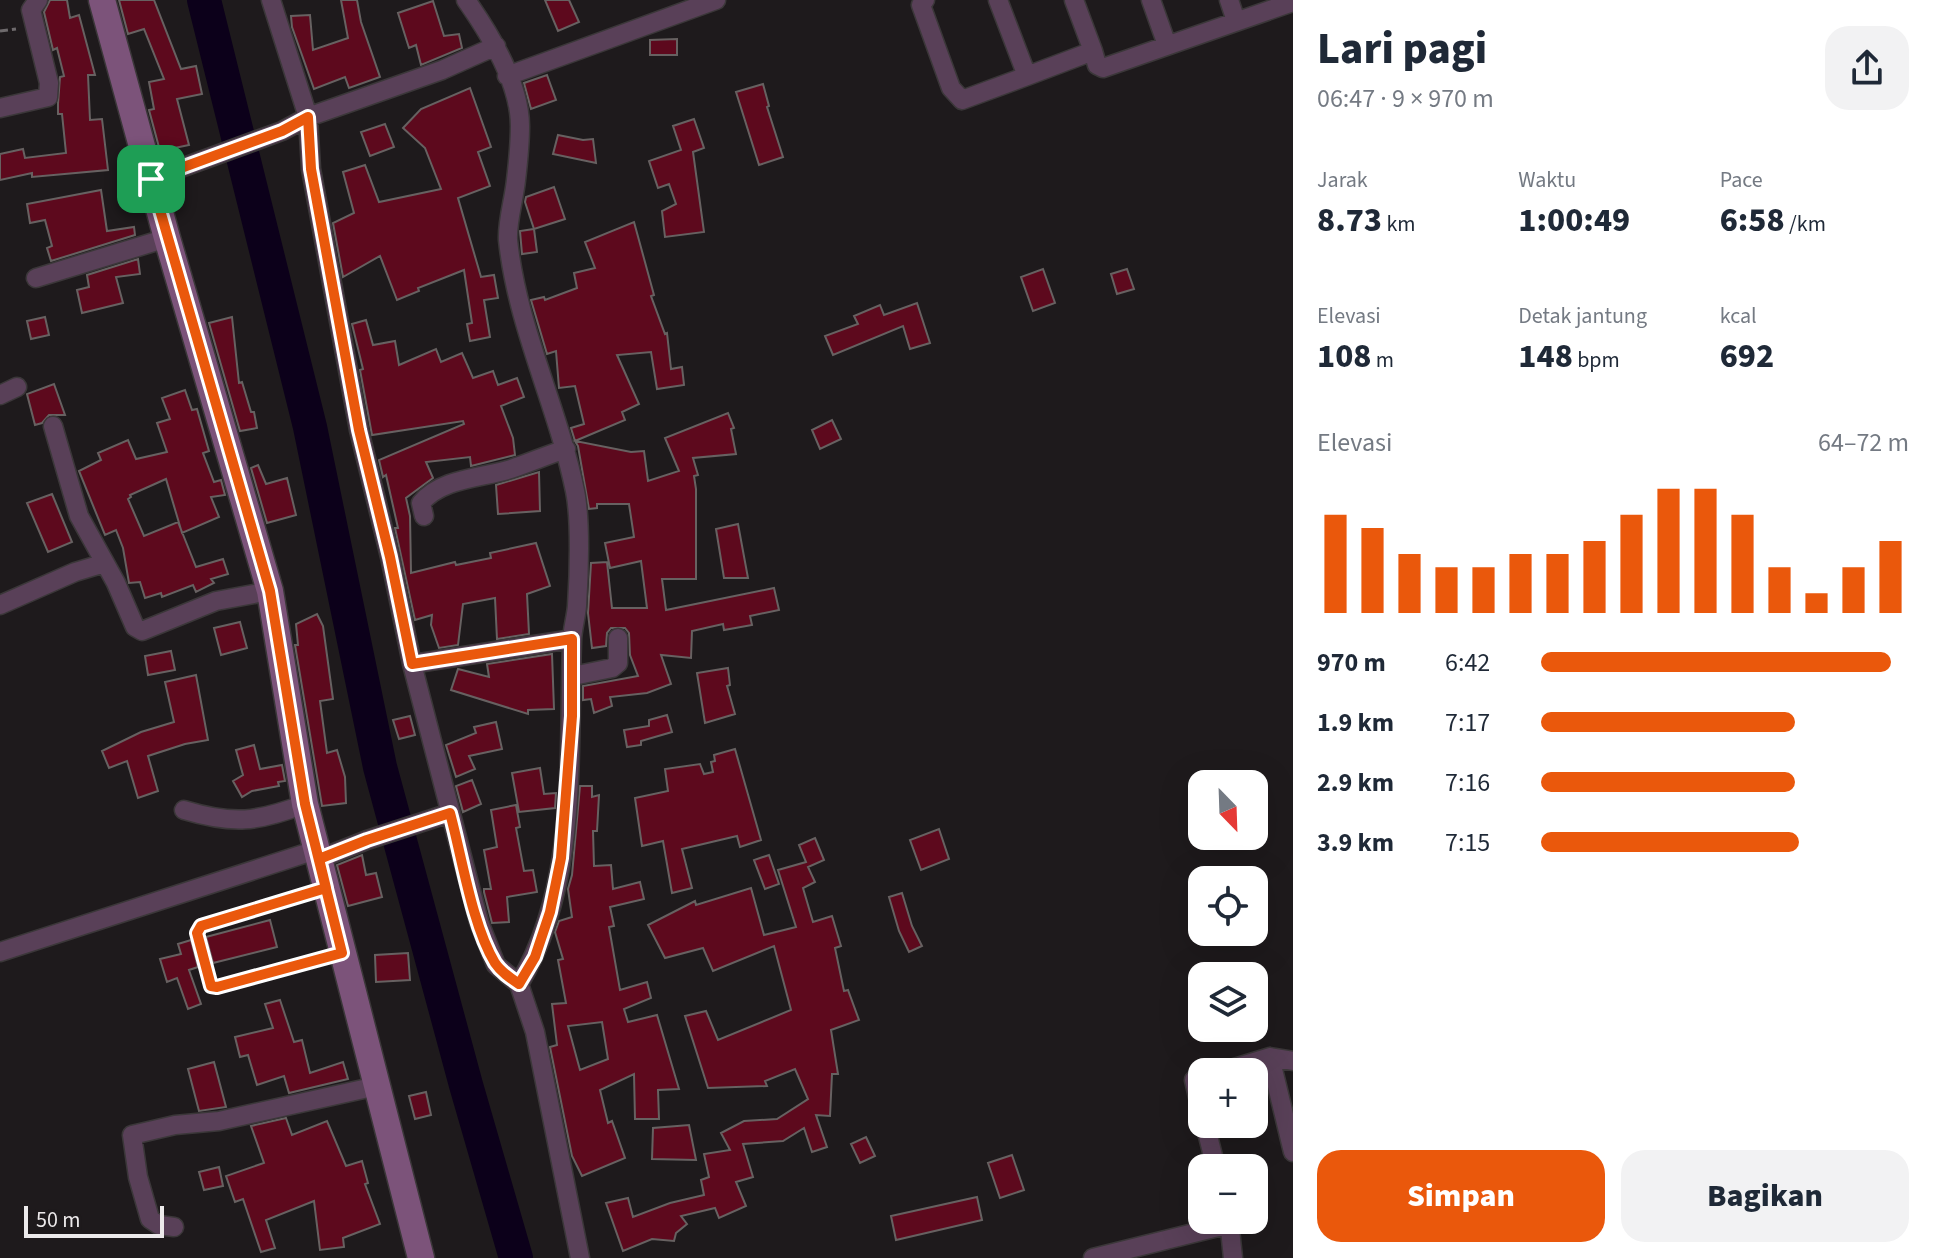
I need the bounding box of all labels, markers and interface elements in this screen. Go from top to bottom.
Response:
text: Lari pagi [1317,18,1487,81]
button: share [1825,26,1909,110]
text: 06:47 · 9 × 970 m [1317,80,1494,117]
pin [117,145,185,213]
icon: arrive [129,157,173,201]
text: Jarak [1317,164,1368,196]
text: Waktu [1518,164,1576,196]
text: Pace [1720,164,1763,196]
text: 8.73 [1317,196,1382,245]
text: 1:00:49 [1518,196,1630,245]
text: 6:58 [1720,196,1785,245]
text: km [1382,208,1416,240]
text: /km [1785,208,1826,240]
text: Elevasi [1317,300,1381,332]
text: Detak jantung [1518,300,1647,332]
text: kcal [1720,300,1757,332]
text: 108 [1317,332,1371,381]
text: 148 [1518,332,1573,381]
text: 692 [1720,332,1774,381]
text: m [1371,344,1394,376]
text: bpm [1573,344,1620,376]
text: Elevasi [1317,424,1392,461]
text: 64–72 m [1818,424,1909,461]
text: 970 m [1317,644,1386,681]
text: 6:42 [1445,644,1490,681]
text: 1.9 km [1317,704,1394,741]
text: 7:17 [1445,704,1490,741]
text: 2.9 km [1317,764,1394,801]
text: 7:16 [1445,764,1490,801]
north arrow [1188,770,1268,850]
map controls [1188,770,1268,1234]
text: 3.9 km [1317,824,1394,861]
text: 7:15 [1445,824,1490,861]
button: locate [1188,866,1268,946]
button: layers [1188,962,1268,1042]
button: + [1188,1058,1268,1138]
button: Simpan [1317,1150,1605,1242]
button: Bagikan [1621,1150,1909,1242]
button: − [1188,1154,1268,1234]
scale bar [24,1202,164,1238]
text: 50 m [36,1204,81,1236]

